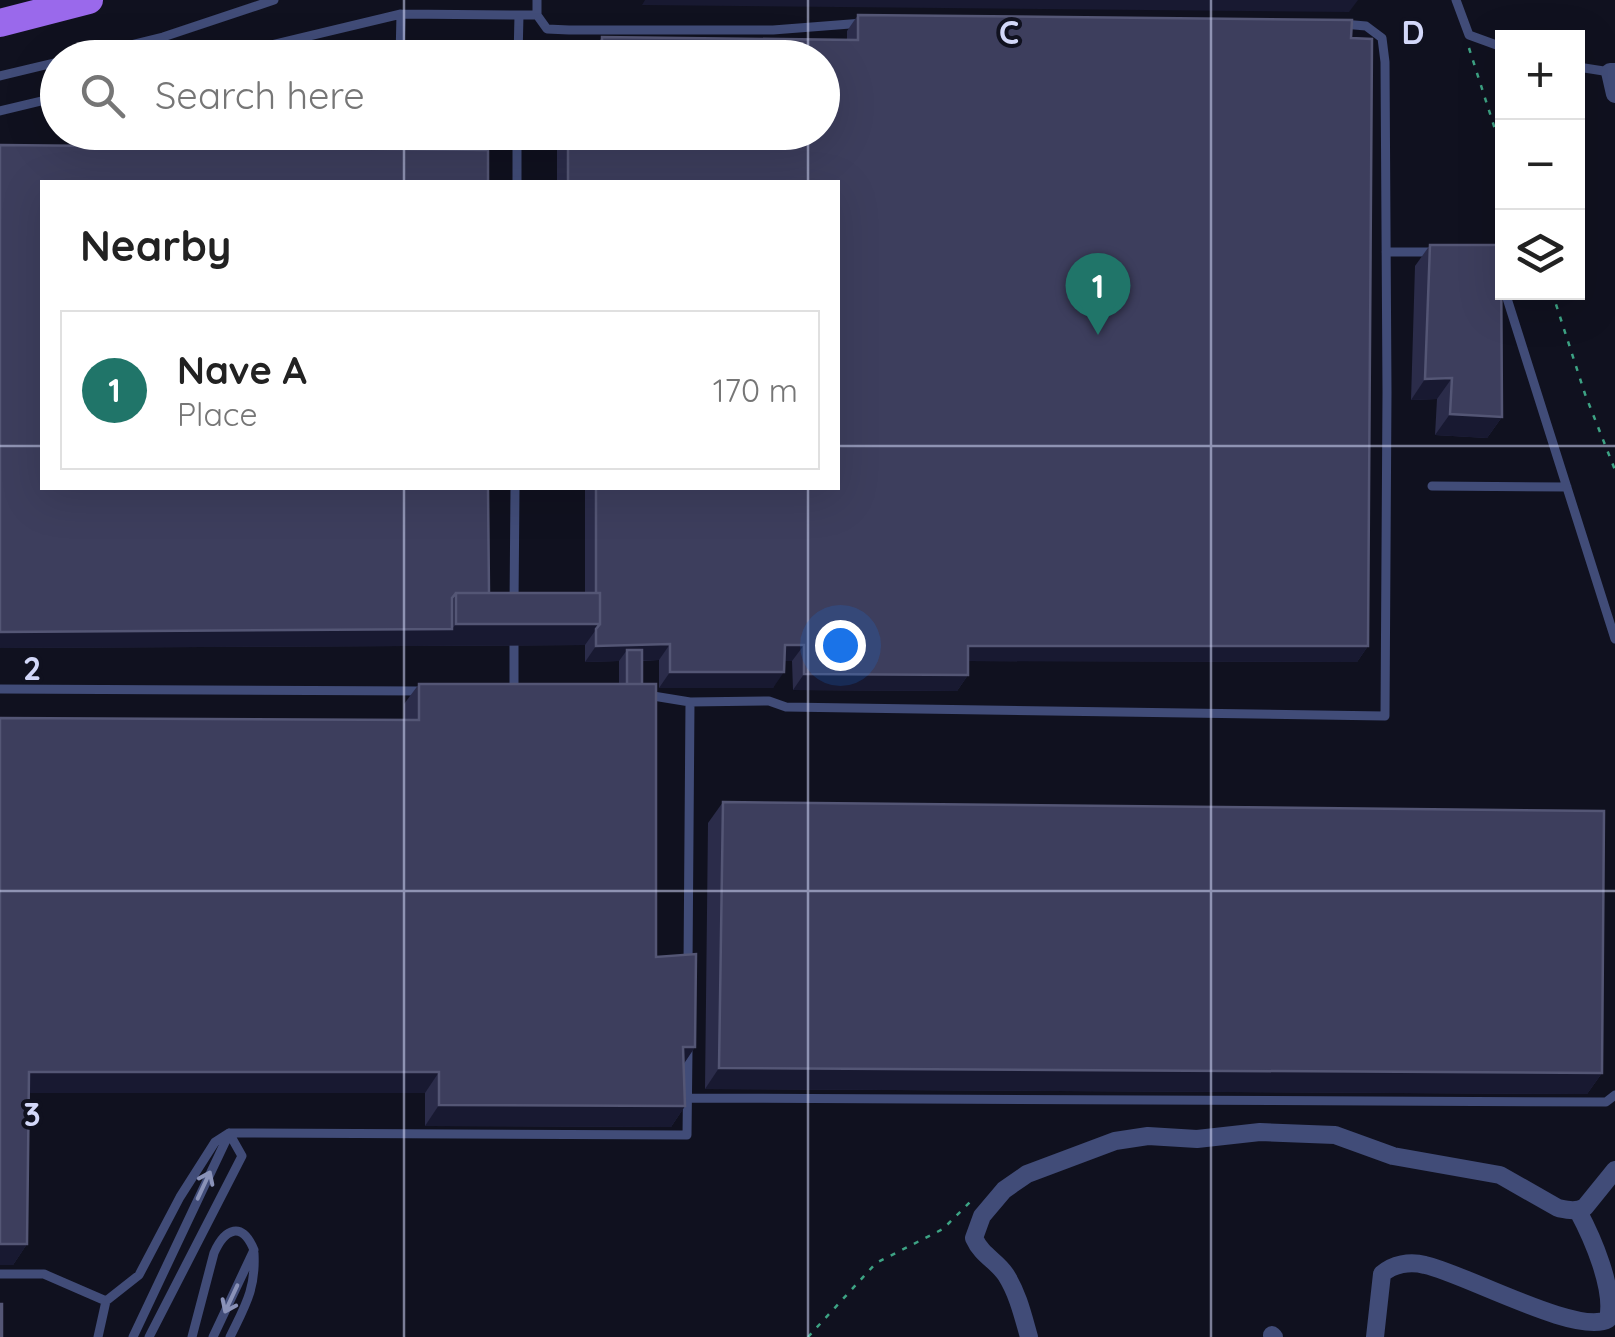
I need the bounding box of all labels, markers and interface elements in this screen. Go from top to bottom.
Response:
text: C [999,12,1019,52]
text: D [1402,12,1424,52]
map controls [1495,30,1585,300]
button: + [1495,30,1585,120]
search box [40,40,840,150]
icon: search [75,68,130,123]
text: Search here [155,71,365,119]
button: − [1495,120,1585,210]
button: layers [1495,210,1585,300]
text: Nearby [80,219,231,272]
pin: 1 [1066,252,1130,335]
text: Nave A [177,346,307,394]
text: 1 [108,370,121,410]
text: 170 m [713,370,798,410]
text: Place [177,394,257,434]
your location [815,620,866,671]
text: 2 [23,648,41,688]
text: 3 [23,1094,41,1134]
one-way arrow [196,1171,215,1201]
one-way arrow [220,1283,239,1313]

